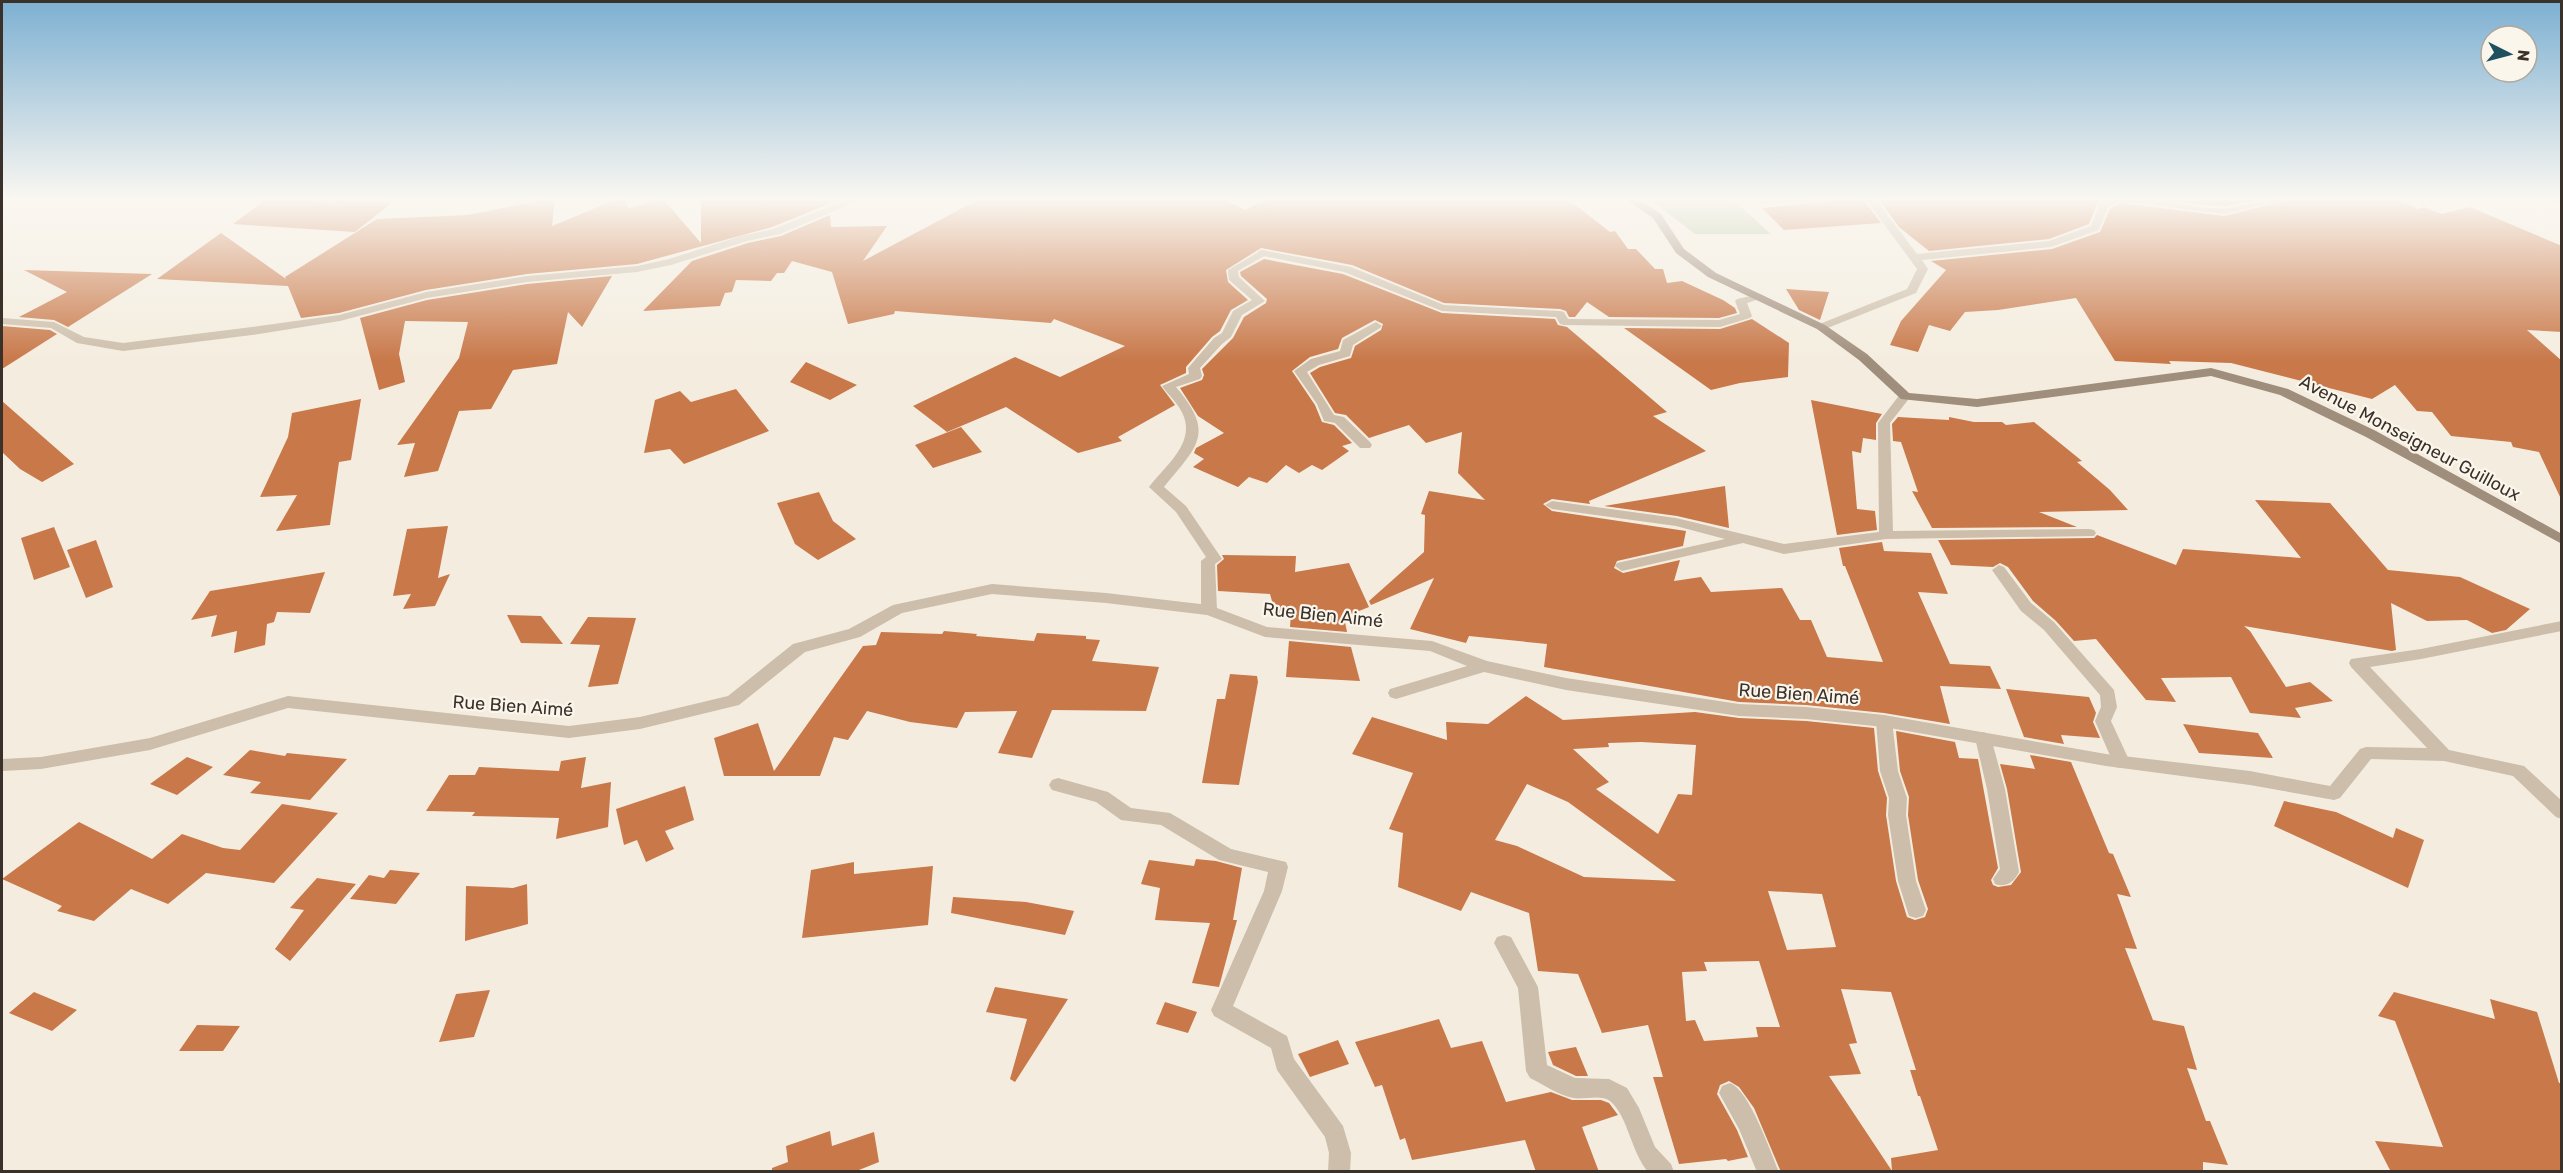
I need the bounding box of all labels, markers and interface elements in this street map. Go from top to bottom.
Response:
north arrow [2479,24,2539,84]
text: N [2513,49,2533,62]
street label: Avenue Monseigneur Guilloux [2296,370,2525,506]
street label: Rue Bien Aimé [1262,598,1384,632]
street label: Rue Bien Aimé [1738,679,1860,709]
street label: Rue Bien Aimé [452,691,574,721]

